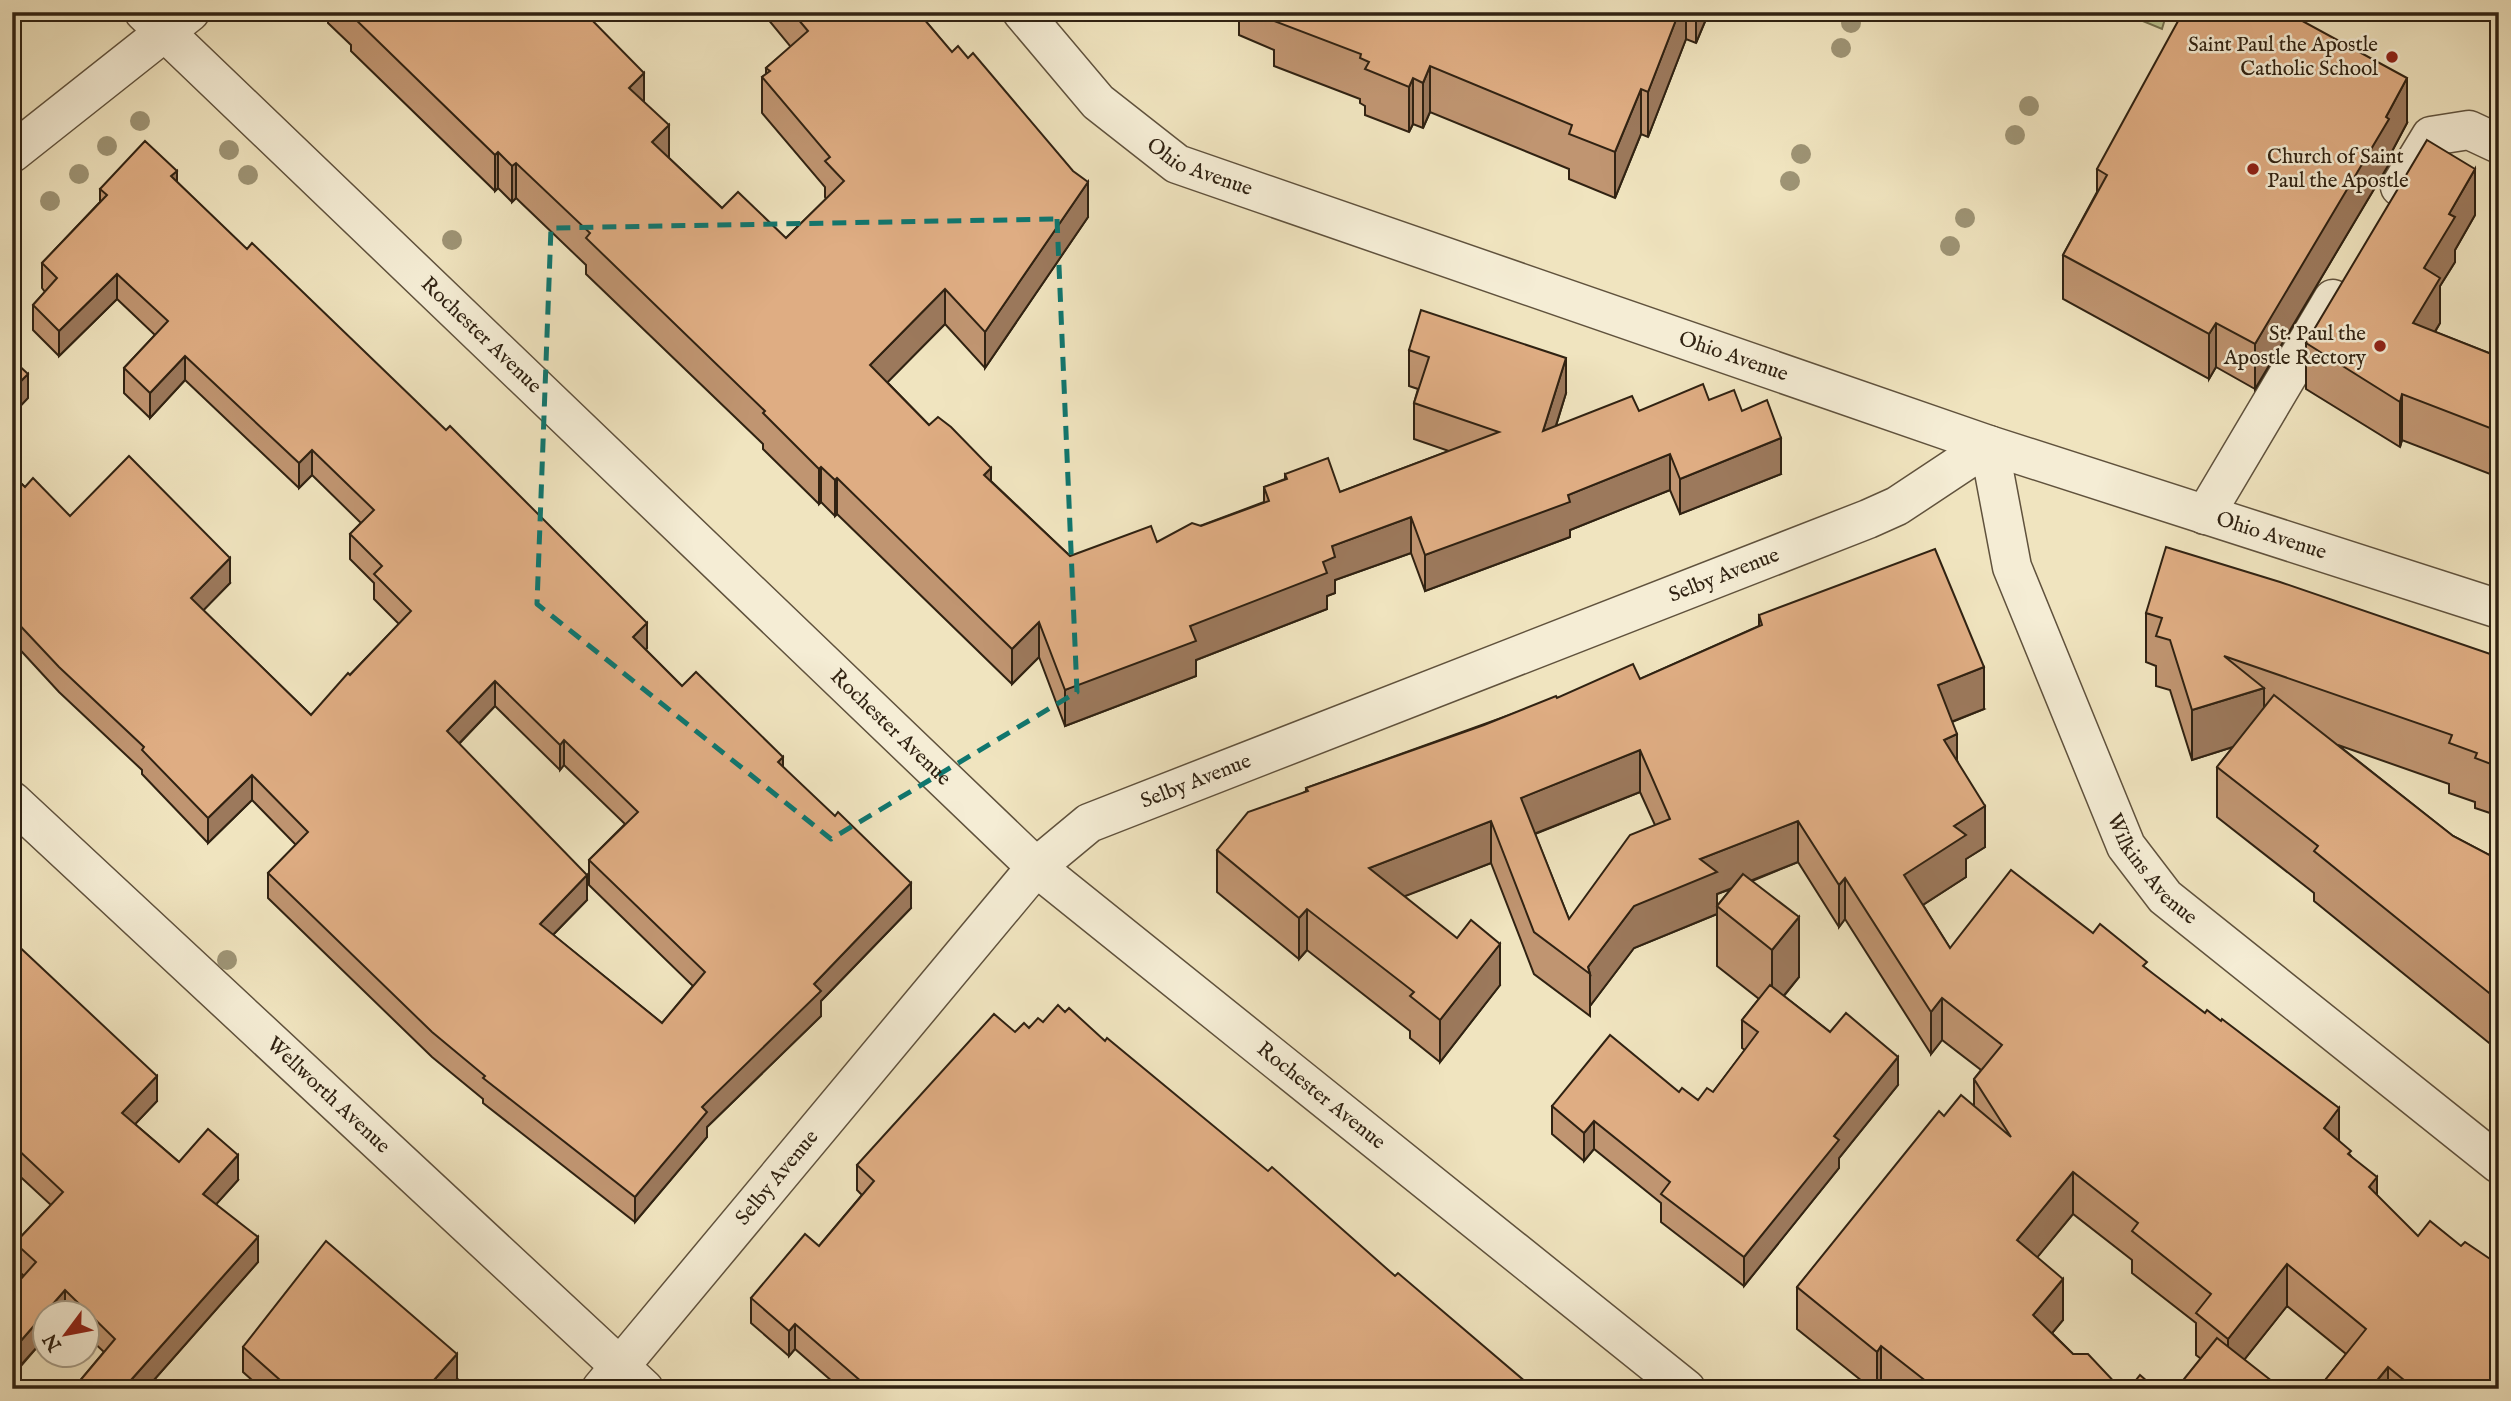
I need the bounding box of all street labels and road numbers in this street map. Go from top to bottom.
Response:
street label: Ohio Avenue [1141,132,1256,203]
street label: Rochester Avenue [415,271,548,400]
street label: Ohio Avenue [1675,325,1792,388]
street label: Ohio Avenue [2213,505,2330,566]
street label: Selby Avenue [1665,541,1783,609]
street label: Rochester Avenue [824,663,957,792]
street label: Selby Avenue [1137,747,1255,815]
street label: Wilkins Avenue [2101,809,2203,931]
street label: Wellworth Avenue [261,1031,396,1160]
street label: Rochester Avenue [1251,1036,1391,1156]
street label: Selby Avenue [729,1124,825,1231]

